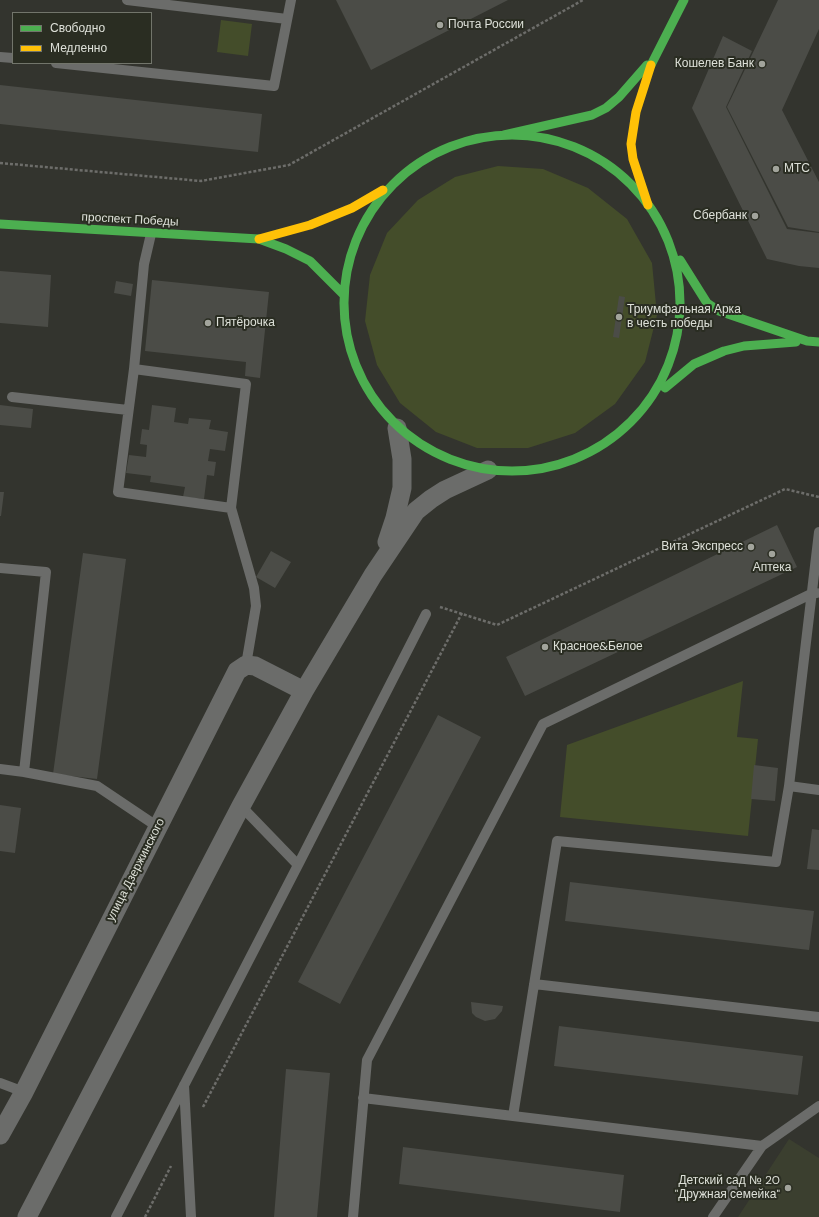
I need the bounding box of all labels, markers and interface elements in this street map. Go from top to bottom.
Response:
legend [12,12,152,64]
place label: Почта России [448,18,524,32]
text: Свободно [50,20,105,36]
marker: Почта России [435,20,445,30]
text: Медленно [50,40,107,56]
place label: Кошелев Банк [675,57,754,71]
marker: Кошелев Банк [757,59,767,69]
place label: МТС [784,162,810,176]
marker: МТС [771,164,781,174]
place label: Сбербанк [693,209,747,223]
street label: проспект Победы [81,210,179,230]
marker: Сбербанк [750,211,760,221]
place label: Триумфальная Арка в честь победы [627,303,741,331]
marker: Триумфальная Арка в честь победы [614,312,624,322]
place label: Пятёрочка [216,316,275,330]
marker: Пятёрочка [203,318,213,328]
place label: Вита Экспресс [661,540,743,554]
marker: Вита Экспресс [746,542,756,552]
marker: Аптека [767,549,777,559]
place label: Аптека [753,561,791,575]
place label: Красное&Белое [553,640,643,654]
marker: Красное&Белое [540,642,550,652]
street label: улица Дзержинского [104,816,168,924]
place label: Детский сад № 20 "Дружная семейка" [675,1174,780,1202]
marker: Детский сад № 20 "Дружная семейка" [783,1183,793,1193]

